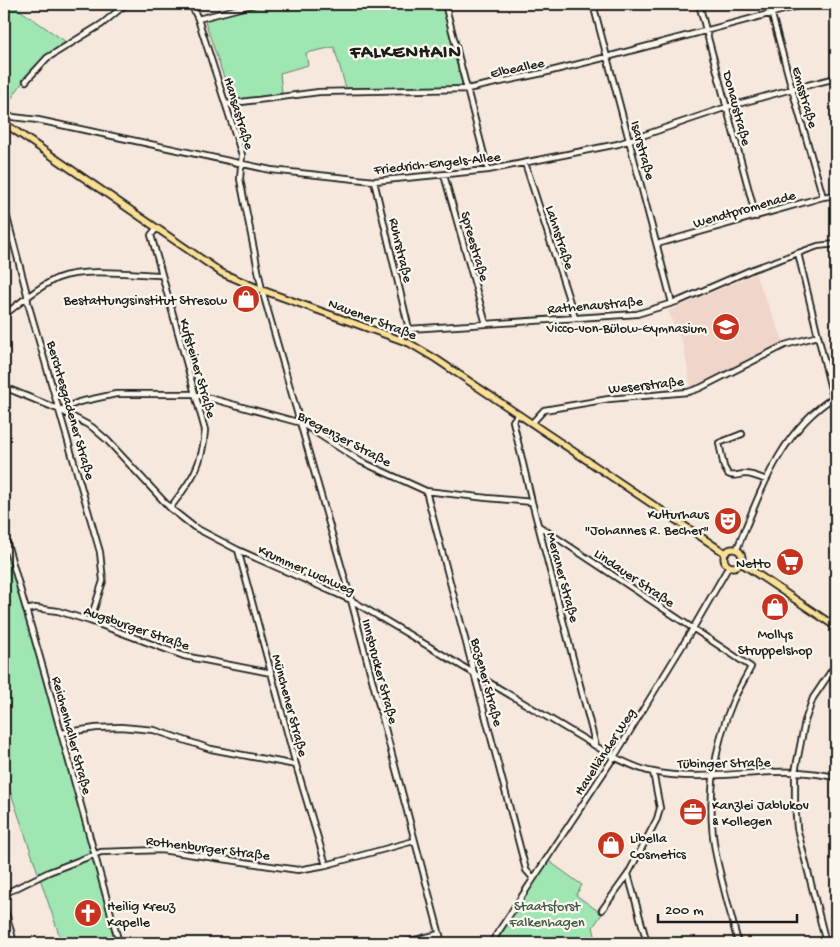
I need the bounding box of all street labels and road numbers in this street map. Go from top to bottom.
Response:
street label: Elbeallee [489,55,547,83]
street label: Emsstraße [787,65,821,131]
street label: Donaustraße [717,68,754,149]
street label: Hansastraße [219,76,257,153]
street label: Isarstraße [626,119,658,183]
street label: Friedrich-Engels-Allee [372,149,502,180]
street label: Wendtpromenade [691,187,799,233]
street label: Lahnstraße [540,204,577,273]
street label: Spreestraße [455,210,492,284]
street label: Ruhrstraße [384,217,415,285]
street label: Rathenaustraße [547,294,644,319]
street label: Nauener Straße [325,296,420,345]
street label: Kufsteiner Straße [174,317,219,421]
street label: Berchtesgadener Straße [41,338,98,483]
street label: Weserstraße [608,374,686,399]
street label: Bregenzer Straße [293,408,394,472]
street label: Meraner Straße [541,531,582,625]
street label: Krummer Luchweg [255,542,357,600]
street label: Lindauer Straße [590,546,678,613]
street label: Augsburger Straße [81,603,192,656]
street label: Innsbrucker Straße [356,617,401,727]
street label: Bozener Straße [465,636,506,729]
street label: Münchener Straße [267,653,311,759]
street label: Reichenhaller Straße [47,675,95,797]
street label: Havelländer Weg [572,706,641,799]
street label: Tübinger Straße [676,755,772,774]
street label: Rothenburger Straße [145,833,271,866]

